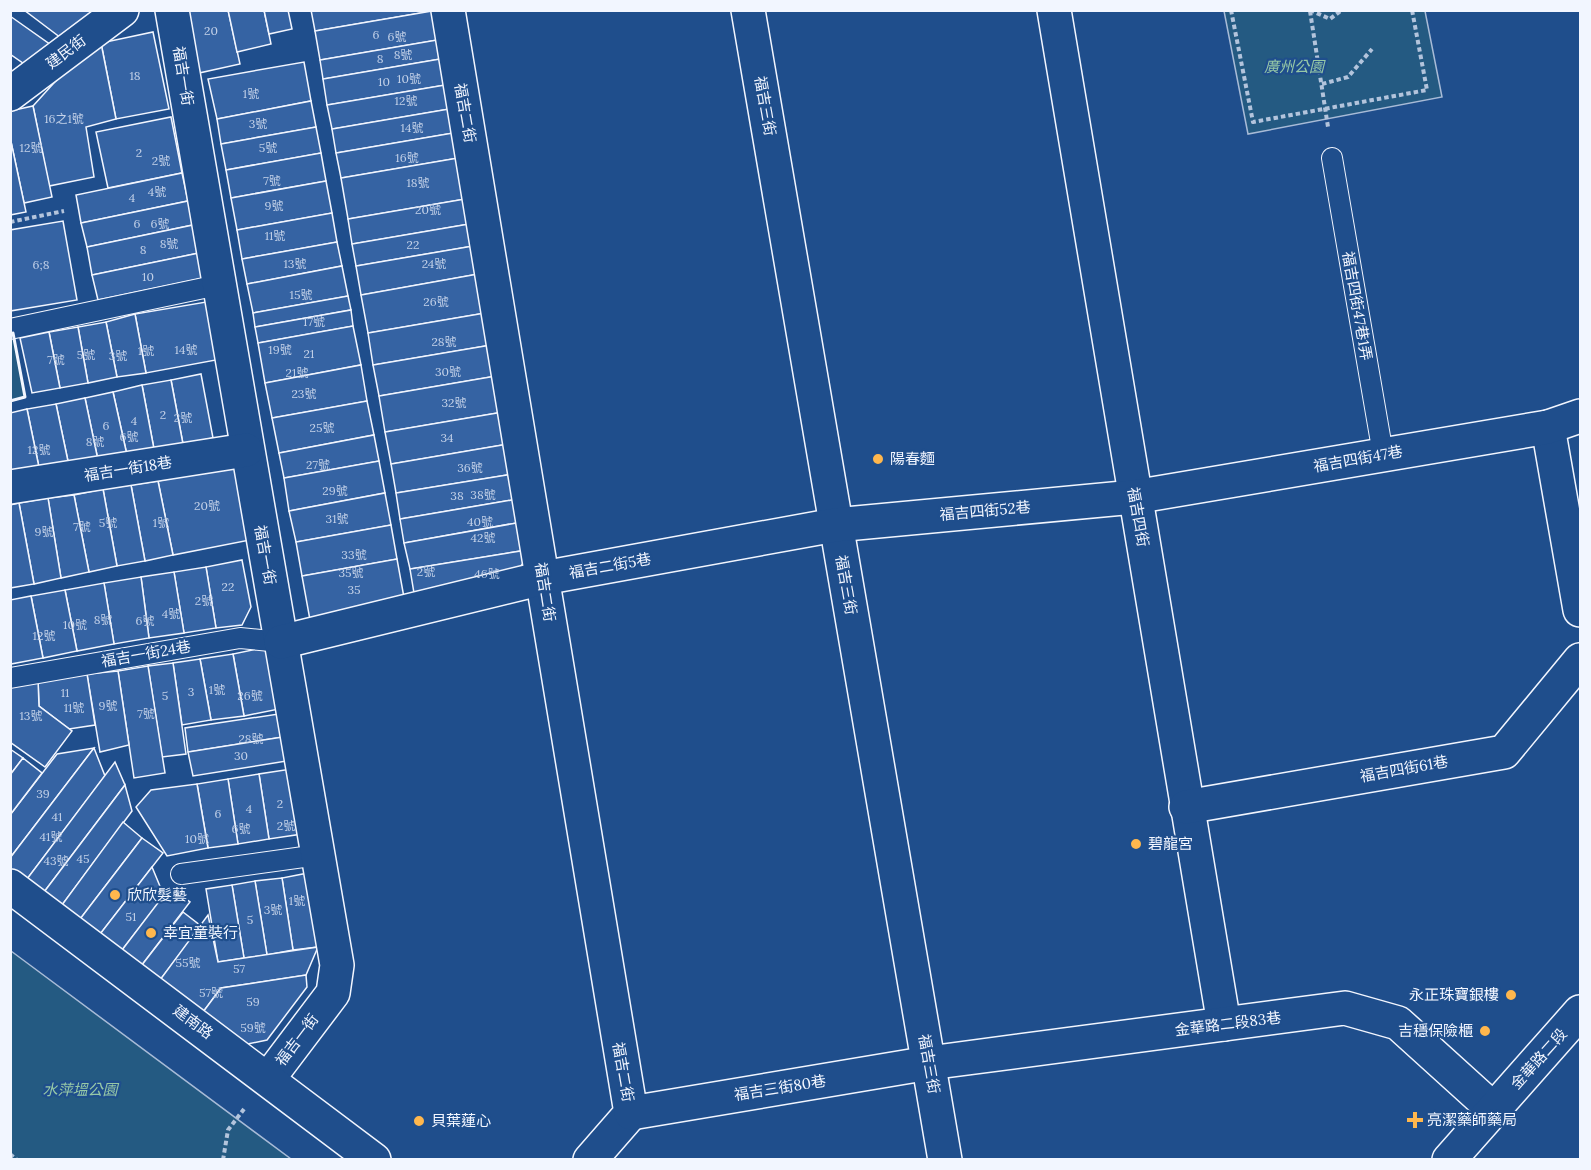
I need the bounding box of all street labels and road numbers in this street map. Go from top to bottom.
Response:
street label: 建民街 [42,30,89,73]
street label: 福吉一街 [169,45,198,107]
street label: 福吉三街 [751,75,780,137]
street label: 福吉二街 [451,82,480,144]
street label: 福吉四街47巷1弄 [1339,250,1376,362]
street label: 福吉四街47巷 [1312,441,1404,476]
street label: 福吉一街18巷 [83,452,173,485]
street label: 福吉四街 [1124,486,1153,548]
street label: 福吉四街52巷 [939,497,1031,524]
street label: 福吉一街 [251,524,280,586]
street label: 福吉二街5巷 [567,549,653,582]
street label: 福吉三街 [832,554,861,616]
street label: 福吉二街 [531,561,560,623]
street label: 福吉一街24巷 [100,636,192,671]
street label: 福吉四街61巷 [1358,751,1449,786]
street label: 建南路 [170,1000,217,1043]
street label: 金華路二段83巷 [1174,1008,1282,1039]
street label: 福吉一街 [271,1010,322,1069]
street label: 金華路二段 [1506,1024,1571,1093]
street label: 福吉三街 [915,1033,944,1095]
street label: 福吉二街 [609,1041,638,1103]
street label: 福吉三街80巷 [733,1071,827,1104]

